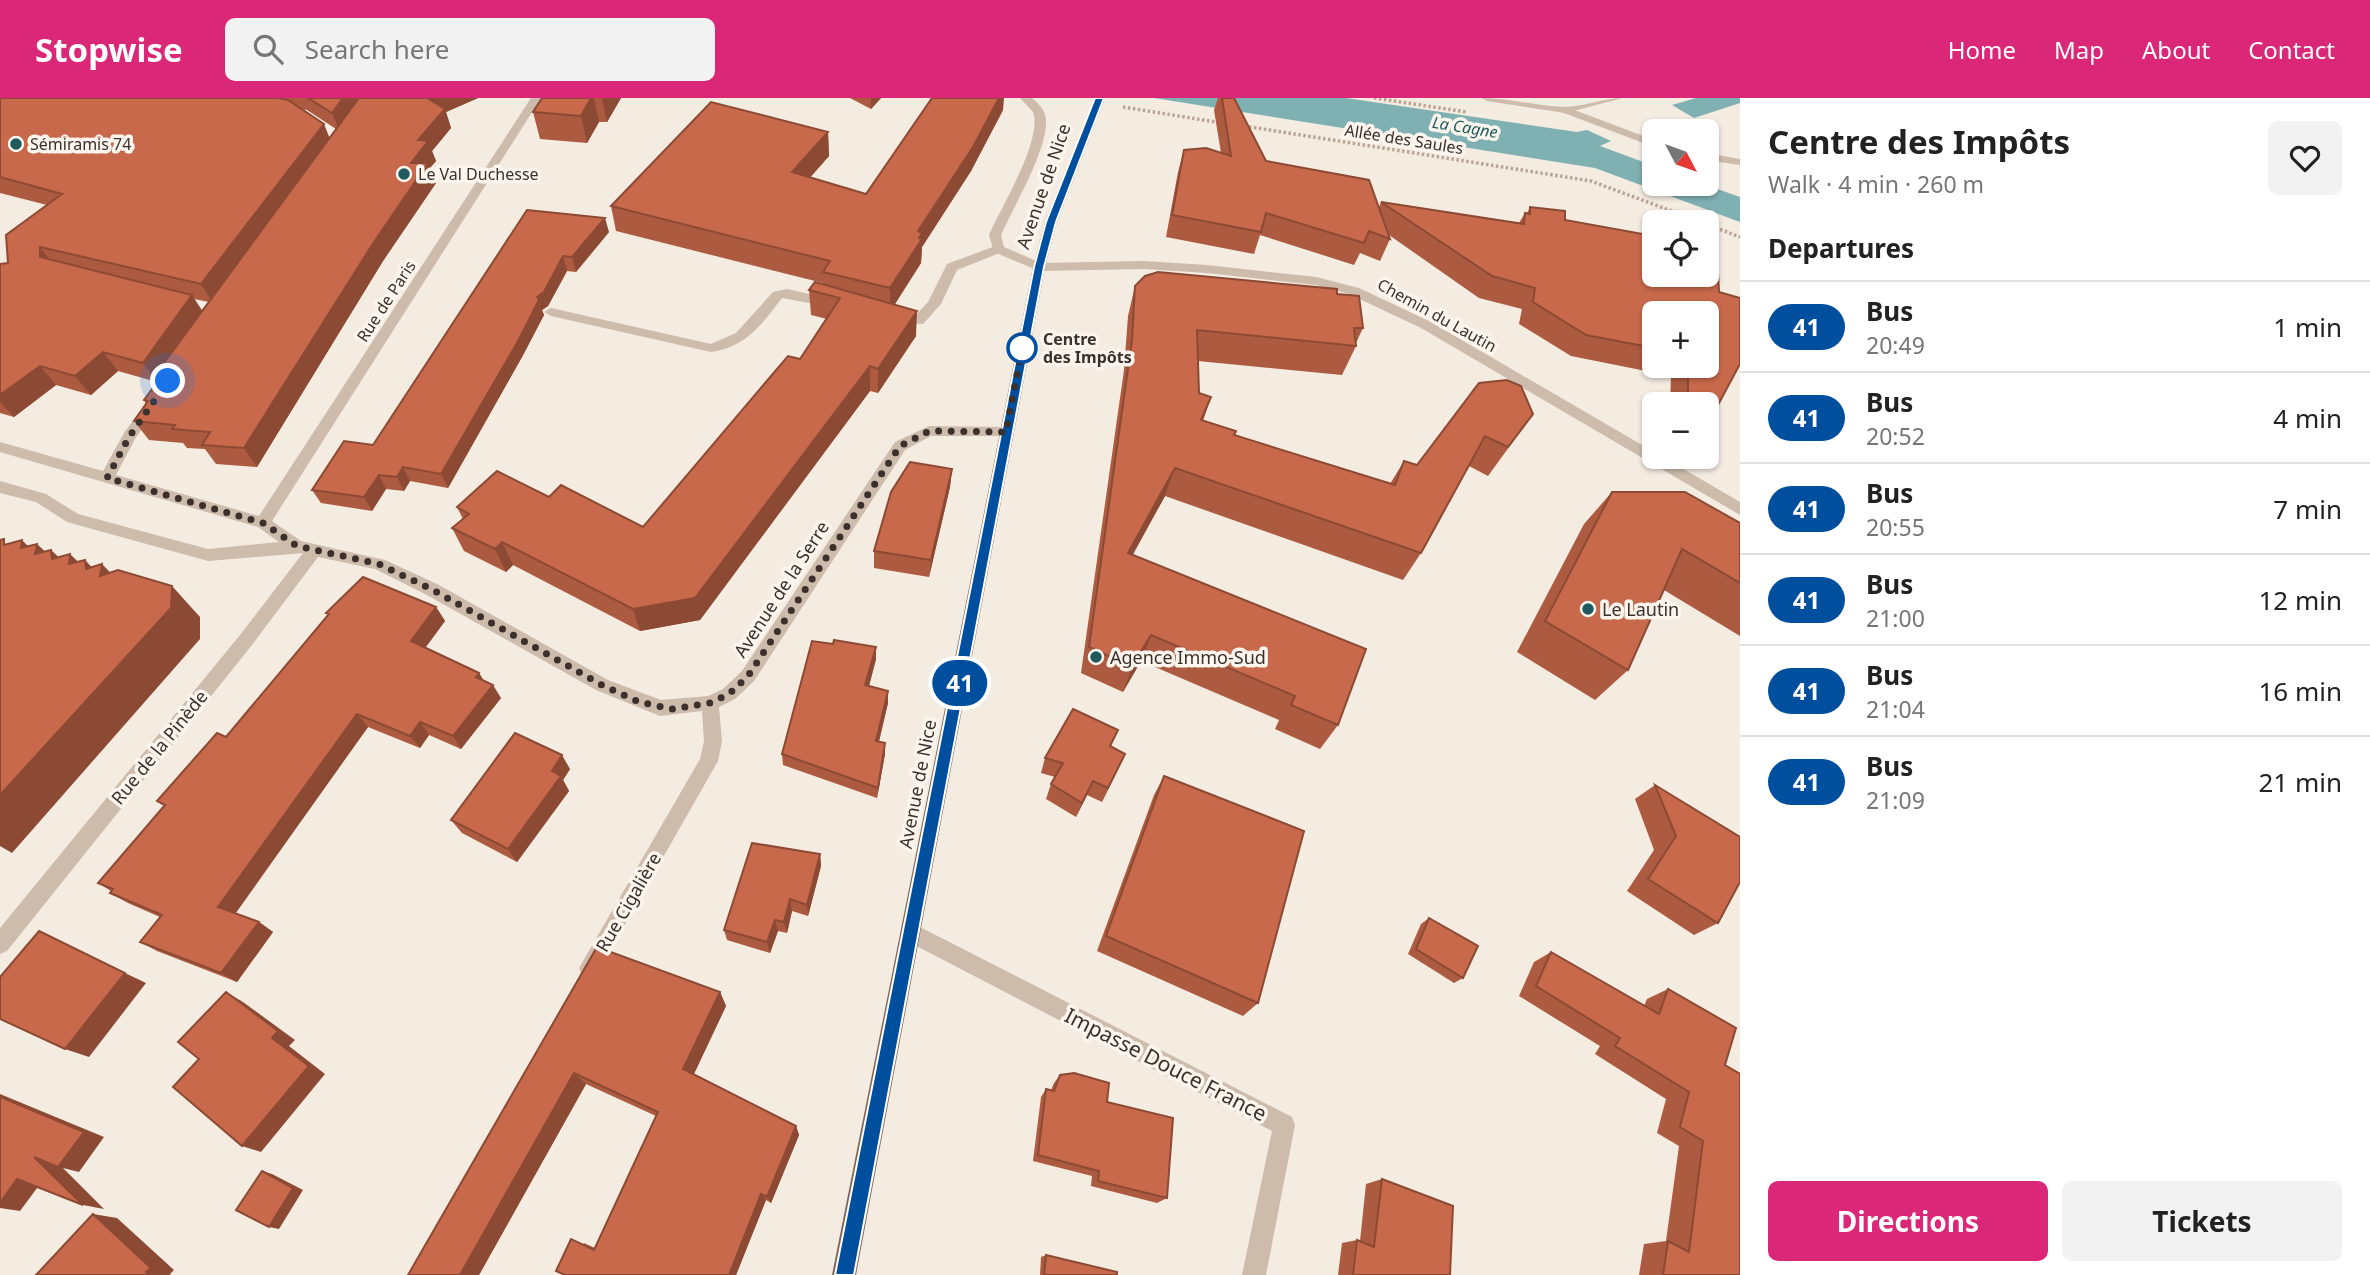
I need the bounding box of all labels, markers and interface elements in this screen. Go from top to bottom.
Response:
search box [225,18,715,81]
text: Stopwise [35,27,183,72]
icon: search [249,30,287,68]
text: Search here [305,31,449,67]
text: Home [1948,33,2016,66]
text: Map [2054,33,2104,66]
text: About [2142,33,2210,66]
text: Contact [2248,33,2335,66]
water label: La Cagne [1431,111,1499,143]
street label: Allée des Saules [1343,119,1465,159]
north arrow [1642,119,1718,196]
map controls [1642,119,1719,469]
text: Centre des Impôts [1768,119,2070,164]
street label: Avenue de Nice [1010,120,1076,252]
button: heart [2268,121,2342,195]
place label: Sémiramis 74 [30,133,131,155]
marker: Sémiramis 74 [8,136,24,152]
place label: Le Val Duchesse [418,163,539,185]
marker: Le Val Duchesse [396,166,412,182]
text: Walk · 4 min · 260 m [1768,168,1984,200]
button: locate [1642,210,1719,287]
text: Departures [1768,230,1914,266]
street label: Rue de Paris [351,256,421,346]
street label: Chemin du Lautin [1373,273,1501,357]
text: Bus [1866,293,1913,329]
button: + [1642,301,1719,378]
text: 1 min [2273,309,2342,345]
text: 41 [1793,310,1820,343]
place label: Centre des Impôts [1043,328,1132,368]
text: 20:49 [1866,329,1925,361]
marker: Centre des Impôts [1007,333,1037,363]
your location [150,363,185,398]
text: Bus [1866,384,1913,420]
button: − [1642,392,1719,469]
text: 4 min [2273,400,2342,436]
text: 41 [1793,401,1820,434]
text: 20:52 [1866,420,1925,452]
text: Bus [1866,475,1913,511]
text: 7 min [2273,491,2342,527]
text: 41 [1793,492,1820,525]
text: 20:55 [1866,511,1925,543]
street label: Avenue de la Serre [728,516,834,662]
text: Bus [1866,566,1913,602]
text: 12 min [2258,582,2342,618]
text: 41 [1793,583,1820,616]
place label: Le Lautin [1602,597,1679,621]
marker: Le Lautin [1580,601,1596,617]
text: 21:00 [1866,602,1925,634]
place label: Agence Immo-Sud [1110,645,1266,669]
marker: Agence Immo-Sud [1088,649,1104,665]
text: Bus [1866,657,1913,693]
line badge: 41 [928,660,992,706]
text: 41 [946,666,974,699]
text: 16 min [2258,673,2342,709]
text: 41 [1793,674,1820,707]
street label: Rue de la Pinède [105,685,213,809]
text: 21:04 [1866,693,1925,725]
street label: Avenue de Nice [893,717,941,851]
text: Bus [1866,748,1913,784]
text: 21 min [2258,764,2342,800]
text: 41 [1793,765,1820,798]
text: 21:09 [1866,784,1925,816]
street label: Rue Cigalière [590,848,666,956]
street label: Impasse Douce France [1060,1001,1272,1127]
button: Directions [1768,1181,2048,1261]
button: Tickets [2062,1181,2342,1261]

